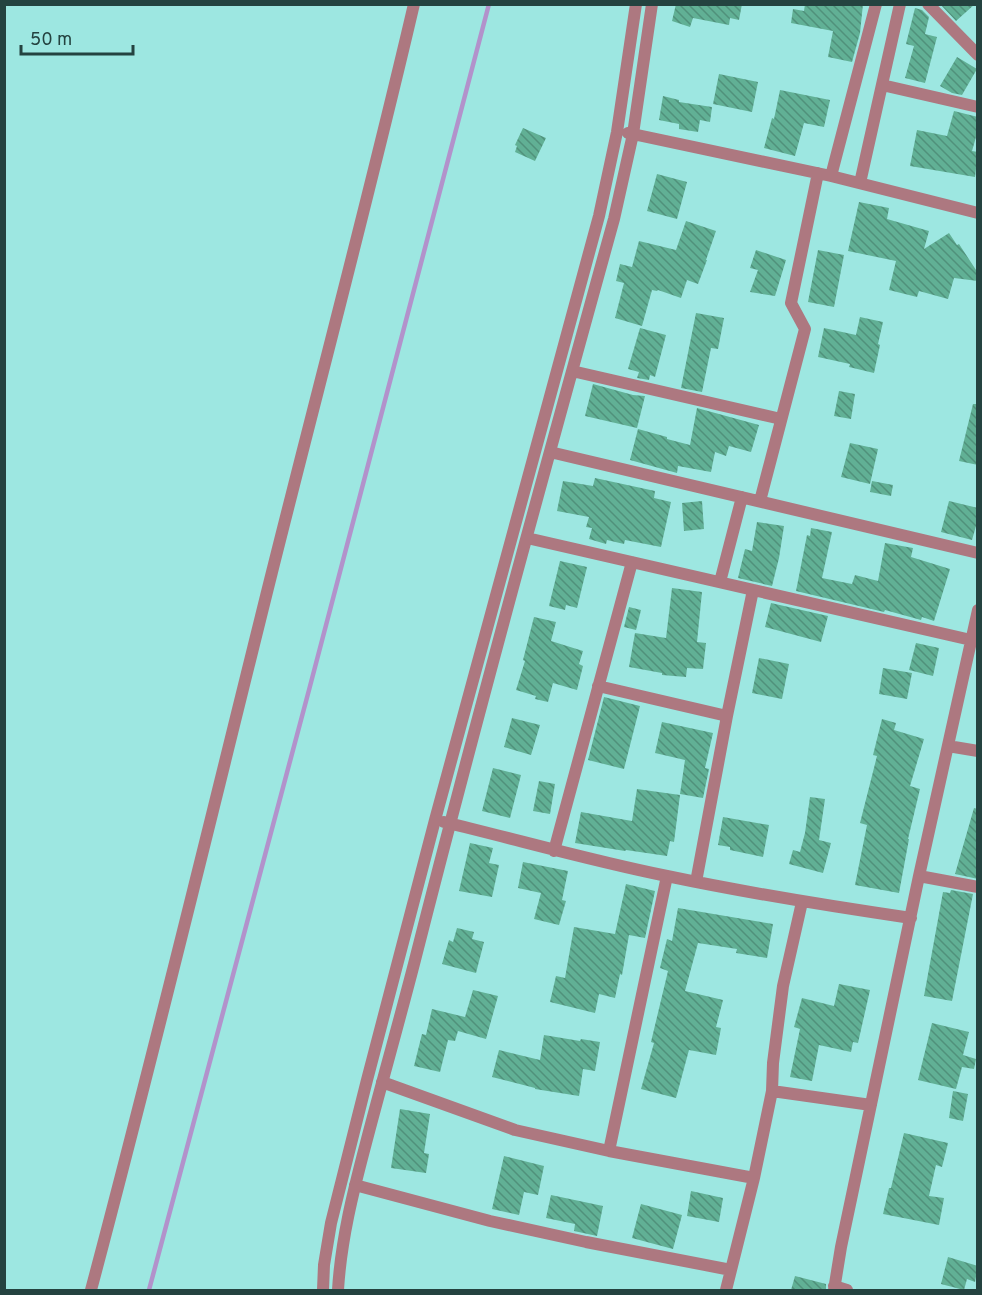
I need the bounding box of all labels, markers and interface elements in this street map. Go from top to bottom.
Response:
scale bar [21,18,134,56]
text: 50 m [30,29,72,52]

